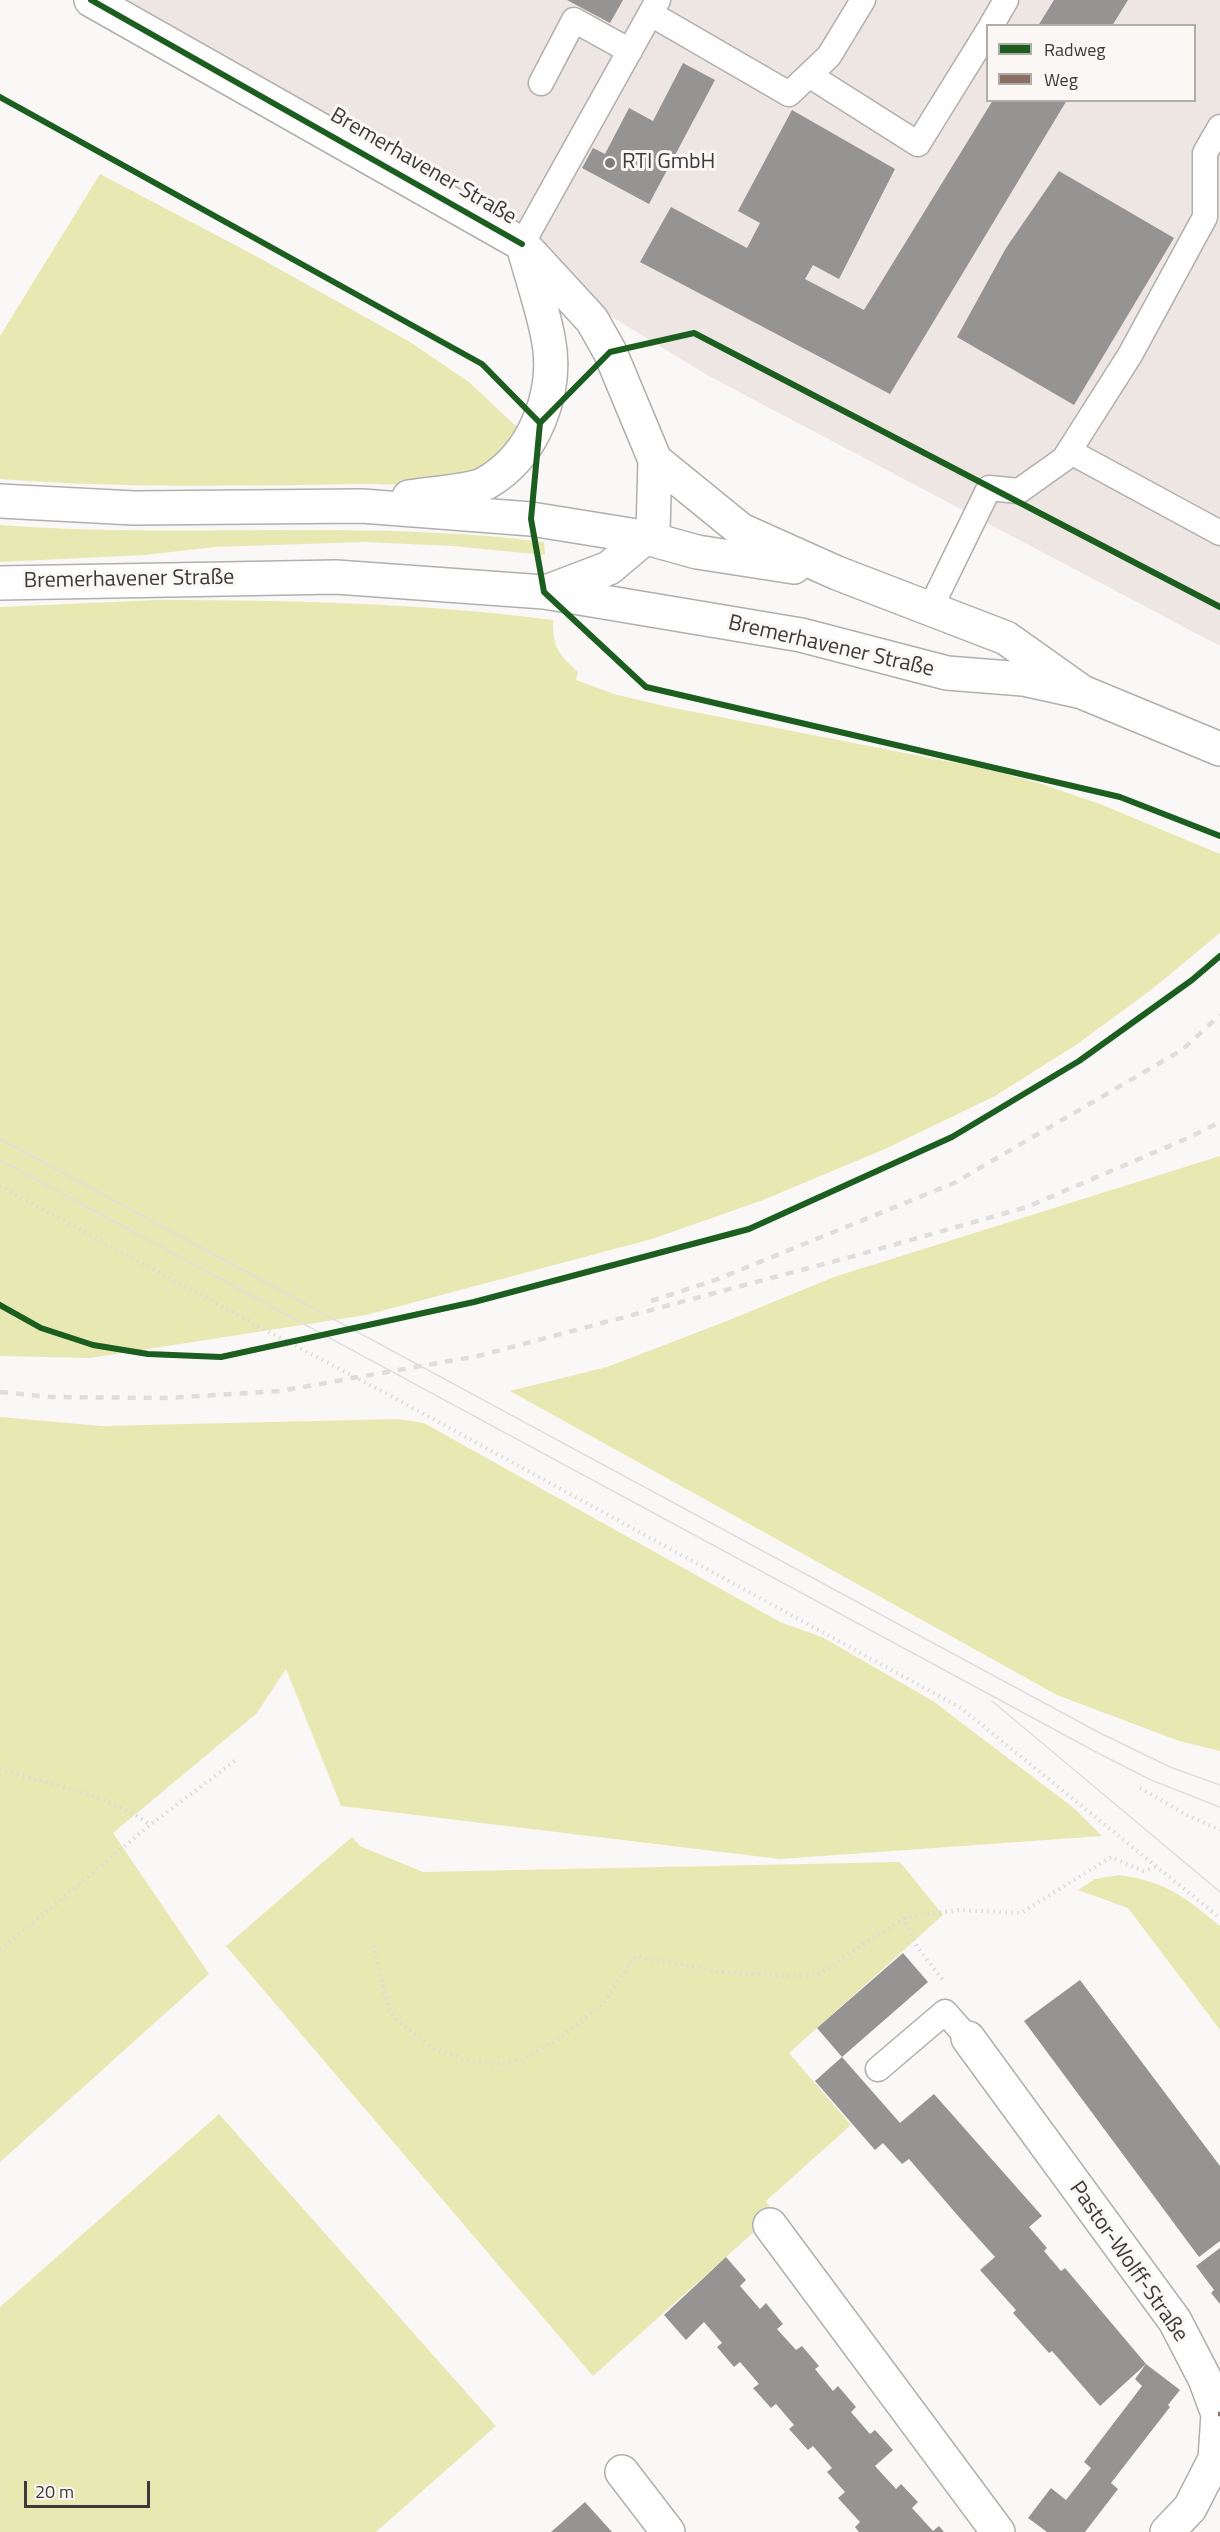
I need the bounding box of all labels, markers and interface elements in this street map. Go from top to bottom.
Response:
legend [986,24,1196,102]
text: Radweg [1044,36,1106,63]
text: Weg [1044,66,1078,93]
street label: Bremerhavener Straße [325,103,521,231]
place label: RTI GmbH [622,150,715,176]
marker: RTI GmbH [603,156,617,170]
street label: Bremerhavener Straße [23,565,235,595]
street label: Bremerhavener Straße [725,610,937,684]
street label: Pastor-Wolff-Straße [1063,2177,1193,2347]
scale bar [27,2469,153,2507]
text: 20 m [35,2478,74,2505]

